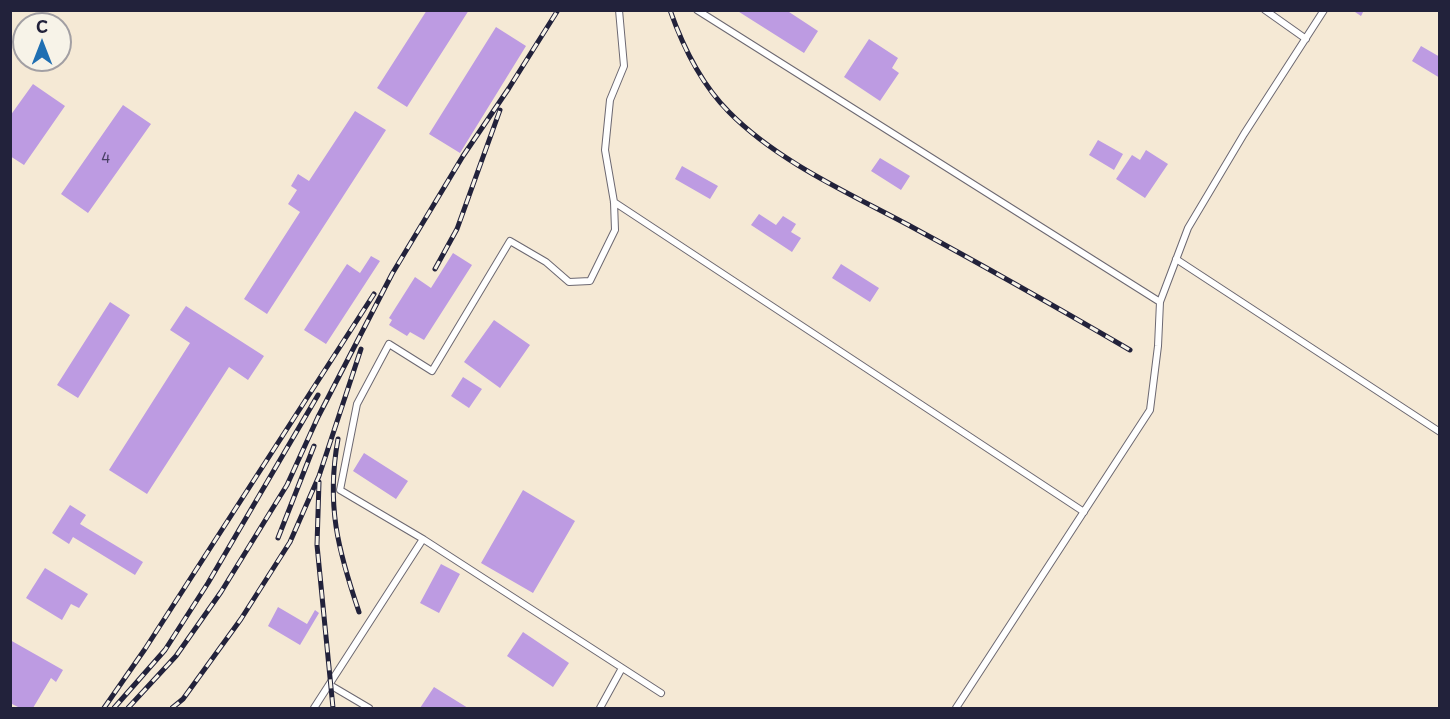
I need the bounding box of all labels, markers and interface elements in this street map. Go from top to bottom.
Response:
north arrow [12,12,72,72]
text: С [36,14,48,38]
house number: 4 [101,151,111,167]

